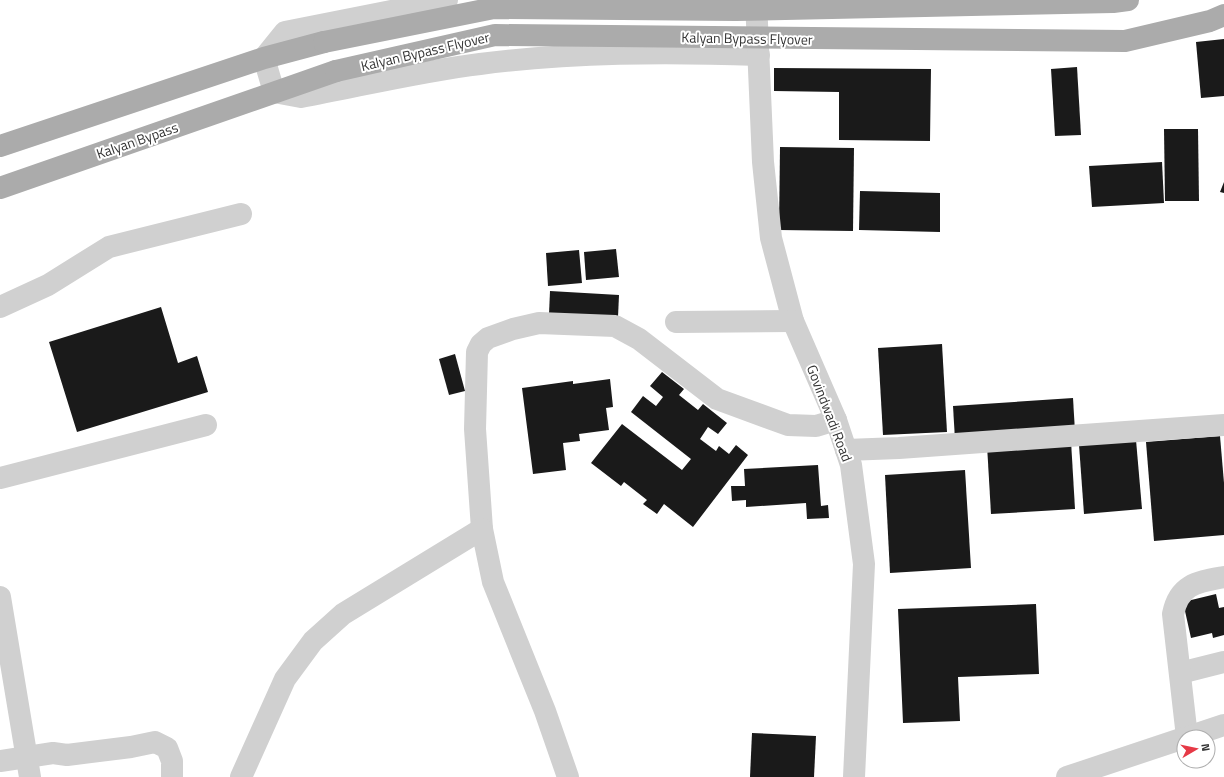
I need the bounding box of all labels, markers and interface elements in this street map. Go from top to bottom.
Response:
street label: Kalyan Bypass Flyover [359,26,491,76]
street label: Kalyan Bypass Flyover [681,26,813,50]
street label: Kalyan Bypass [93,116,181,164]
street label: Govindwadi Road [802,362,858,464]
north arrow [1176,729,1216,769]
text: N [1197,742,1214,752]

